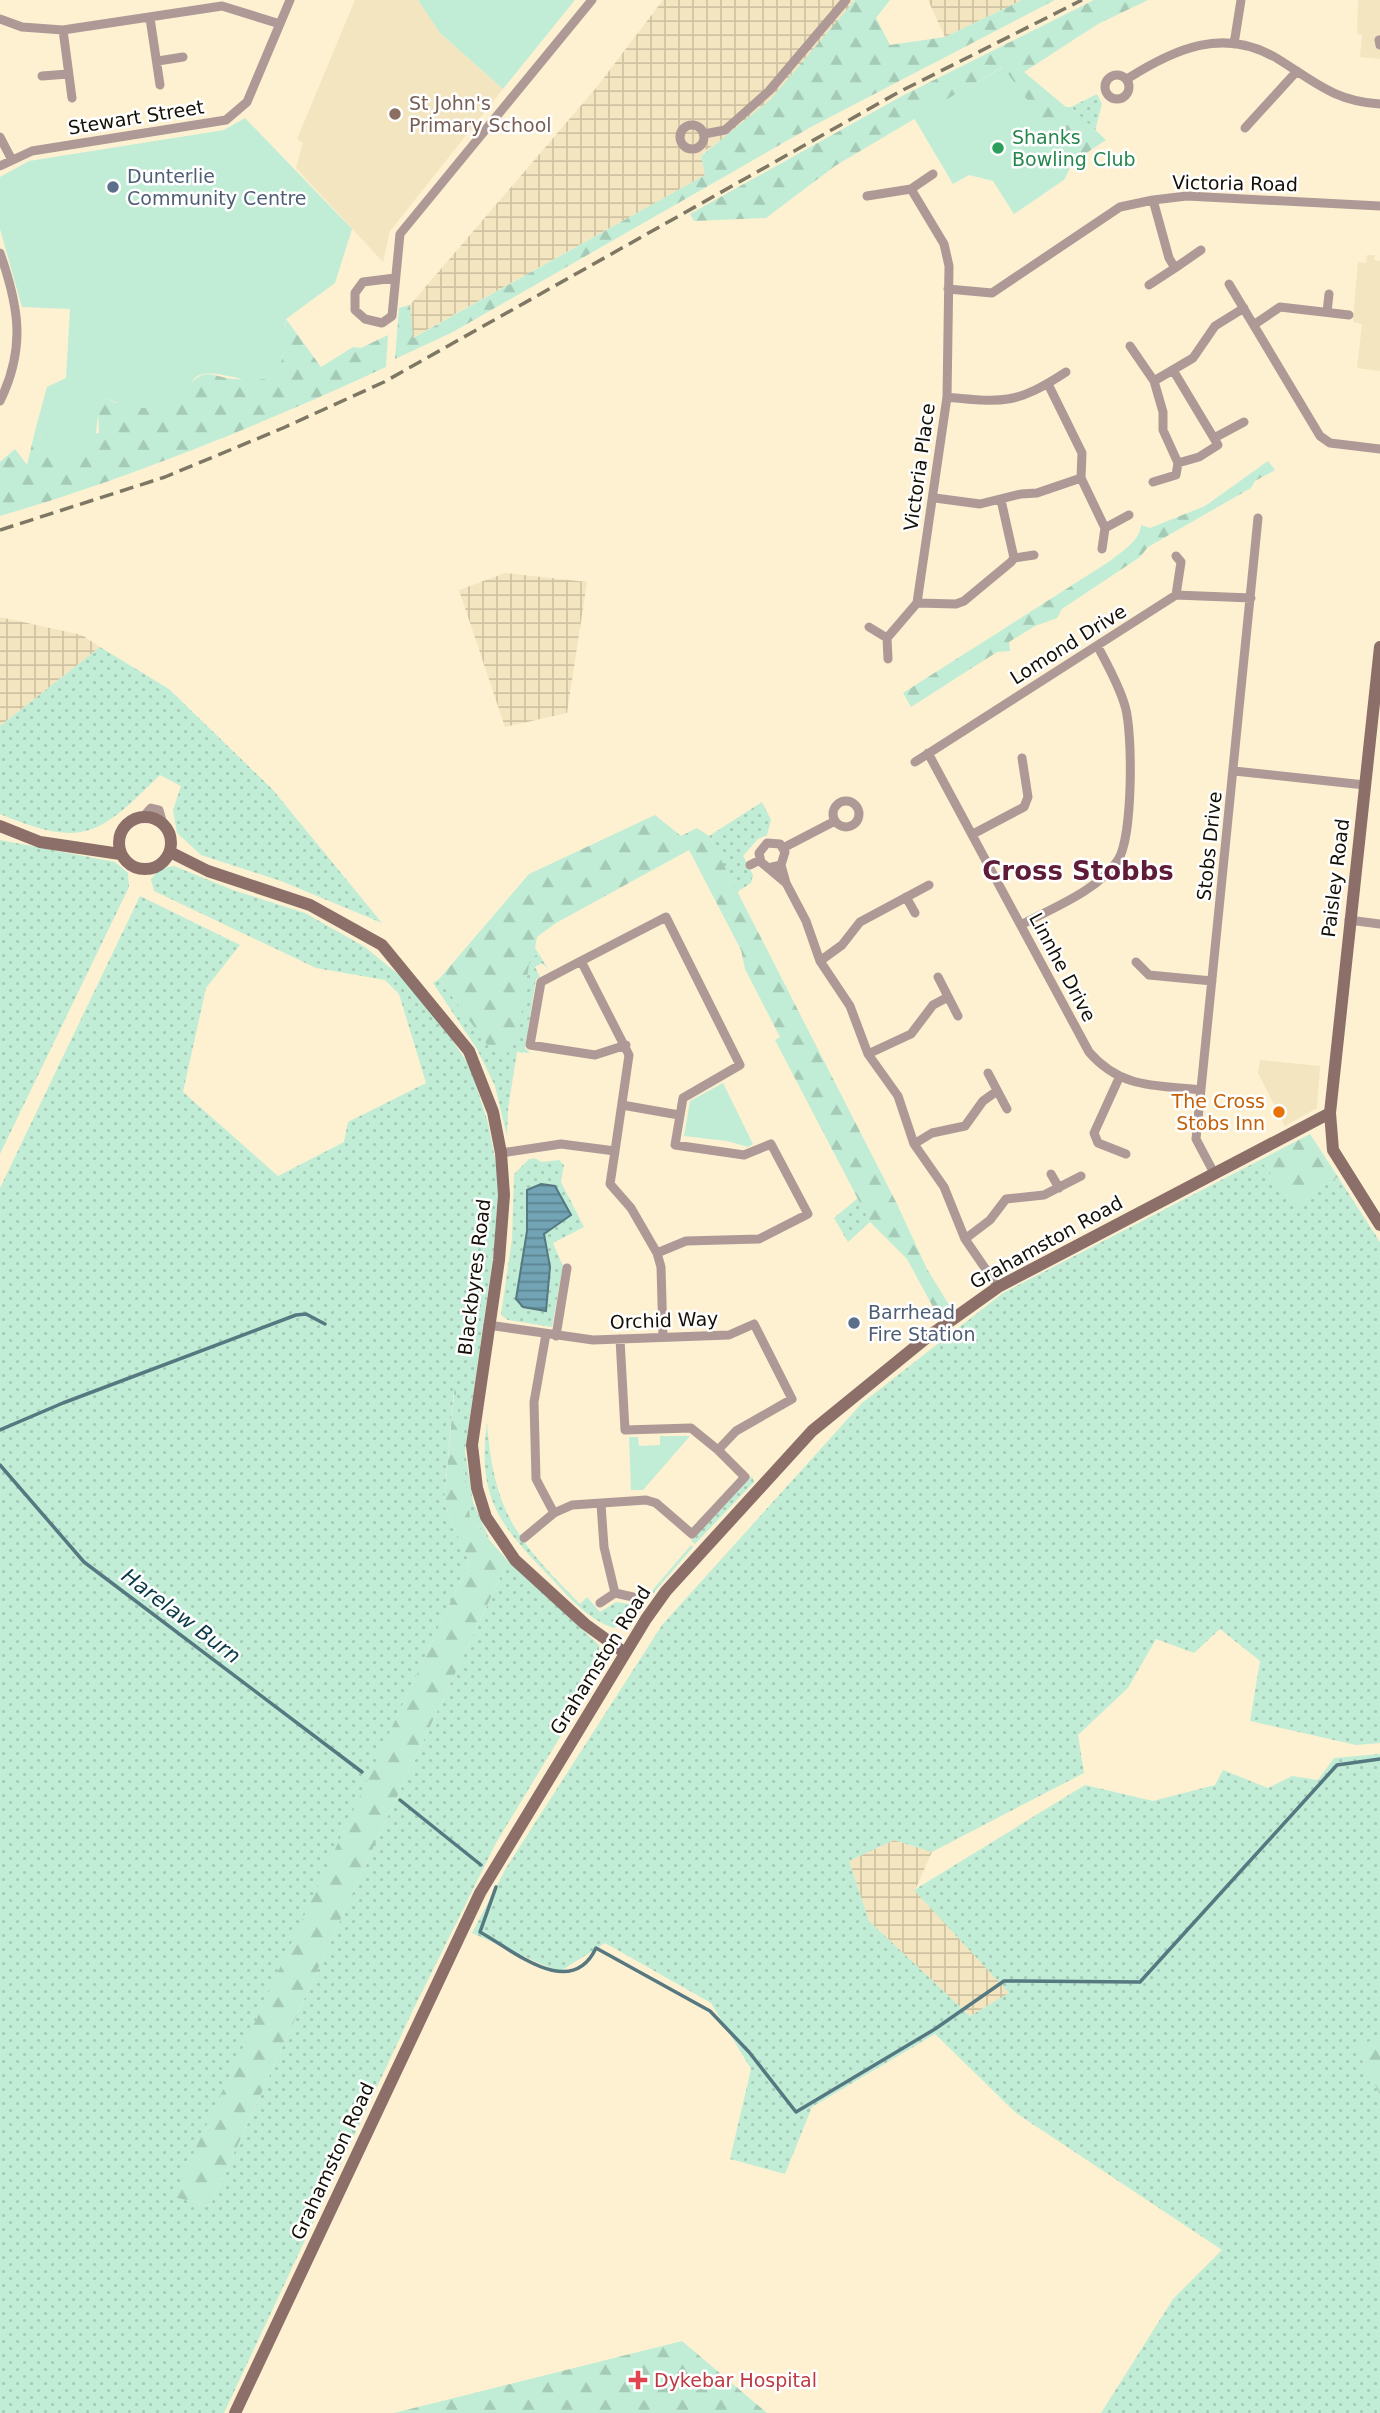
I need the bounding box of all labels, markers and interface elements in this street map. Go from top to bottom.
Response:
place label: St John's Primary School [409,92,552,136]
street label: Stewart Street [66,95,206,139]
marker: St John's Primary School [387,106,403,122]
place label: Shanks Bowling Club [1012,126,1136,170]
marker: Shanks Bowling Club [990,140,1006,156]
place label: Dunterlie Community Centre [127,165,307,209]
street label: Victoria Road [1172,171,1298,195]
marker: Dunterlie Community Centre [105,179,121,195]
street label: Victoria Place [899,402,939,532]
street label: Lomond Drive [1006,599,1130,689]
street label: Stobs Drive [1192,790,1226,902]
street label: Paisley Road [1317,817,1353,939]
district label: Cross Stobbs [982,856,1174,886]
street label: Linnhe Drive [1025,909,1101,1025]
place label: The Cross Stobs Inn [1171,1090,1265,1134]
marker: The Cross Stobs Inn [1271,1104,1287,1120]
street label: Grahamston Road [966,1191,1126,1293]
street label: Blackbyres Road [453,1198,495,1356]
place label: Barrhead Fire Station [868,1301,976,1345]
street label: Orchid Way [609,1307,719,1333]
marker: Barrhead Fire Station [846,1315,862,1331]
water label: Harelaw Burn [117,1564,245,1668]
street label: Grahamston Road [545,1582,655,1738]
street label: Grahamston Road [286,2079,378,2243]
place label: Dykebar Hospital [654,2369,817,2391]
marker: Dykebar Hospital [628,2370,648,2390]

